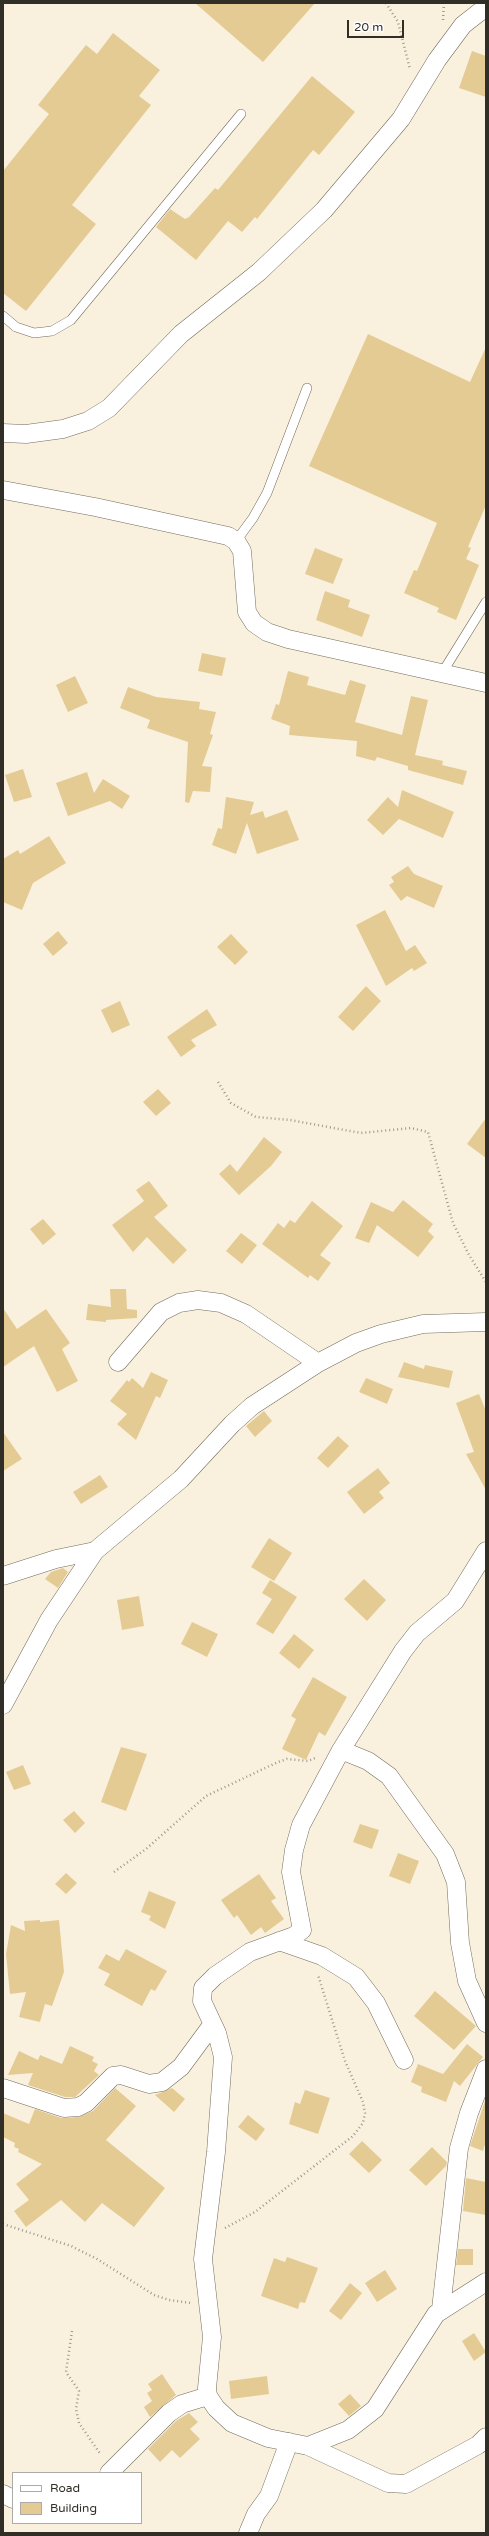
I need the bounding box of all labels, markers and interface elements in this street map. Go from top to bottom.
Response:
scale bar [349,12,406,38]
text: 20 m [354,20,383,34]
legend [12,2472,142,2524]
text: Road [50,2481,80,2495]
text: Building [50,2501,97,2515]

